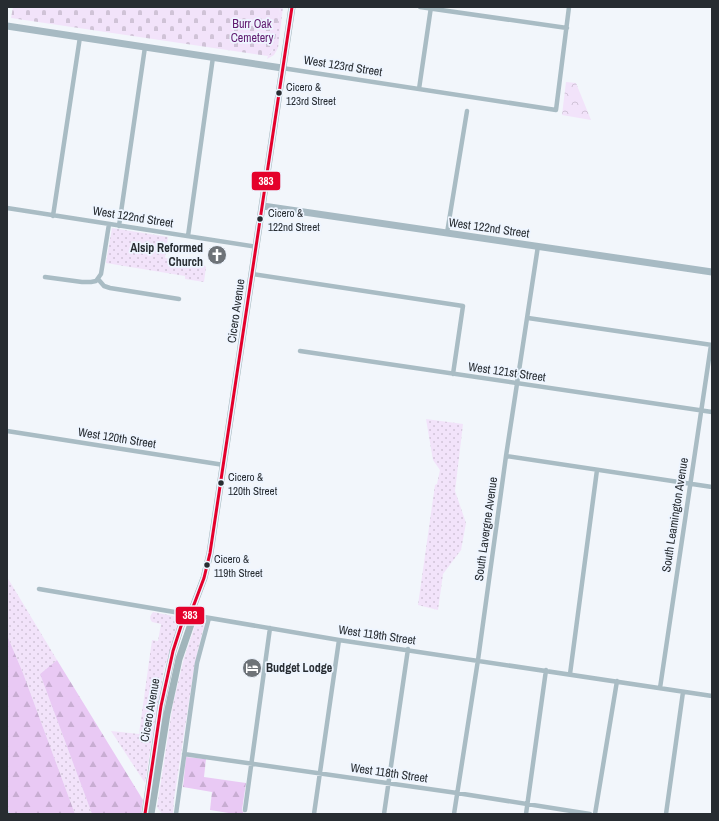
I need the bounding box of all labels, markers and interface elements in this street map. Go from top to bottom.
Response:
park label: Burr Oak Cemetery [231,16,273,46]
street label: West 123rd Street [303,52,384,80]
place label: Cicero & 123rd Street [286,80,336,108]
marker: Cicero & 123rd Street [274,88,284,98]
line badge: 383 [251,171,281,191]
text: 383 [258,174,274,188]
street label: West 122nd Street [92,203,175,231]
place label: Cicero & 122nd Street [268,206,320,234]
marker: Cicero & 122nd Street [255,214,265,224]
street label: West 122nd Street [448,214,531,242]
place label: Alsip Reformed Church [130,240,203,270]
church icon: Alsip Reformed Church [206,244,228,266]
street label: Cicero Avenue [224,278,248,344]
street label: West 121st Street [467,359,547,385]
street label: West 120th Street [77,424,157,452]
street label: South Leamington Avenue [658,457,692,573]
place label: Cicero & 120th Street [228,470,278,498]
street label: South Lavergne Avenue [471,476,501,582]
marker: Cicero & 120th Street [216,478,226,488]
place label: Cicero & 119th Street [214,552,263,580]
marker: Cicero & 119th Street [202,560,212,570]
line badge: 383 [175,606,205,625]
text: 383 [182,608,198,622]
street label: West 119th Street [337,622,417,648]
hotel icon: Budget Lodge [241,657,263,679]
place label: Budget Lodge [266,660,333,676]
street label: Cicero Avenue [137,677,163,743]
street label: West 118th Street [349,760,429,786]

